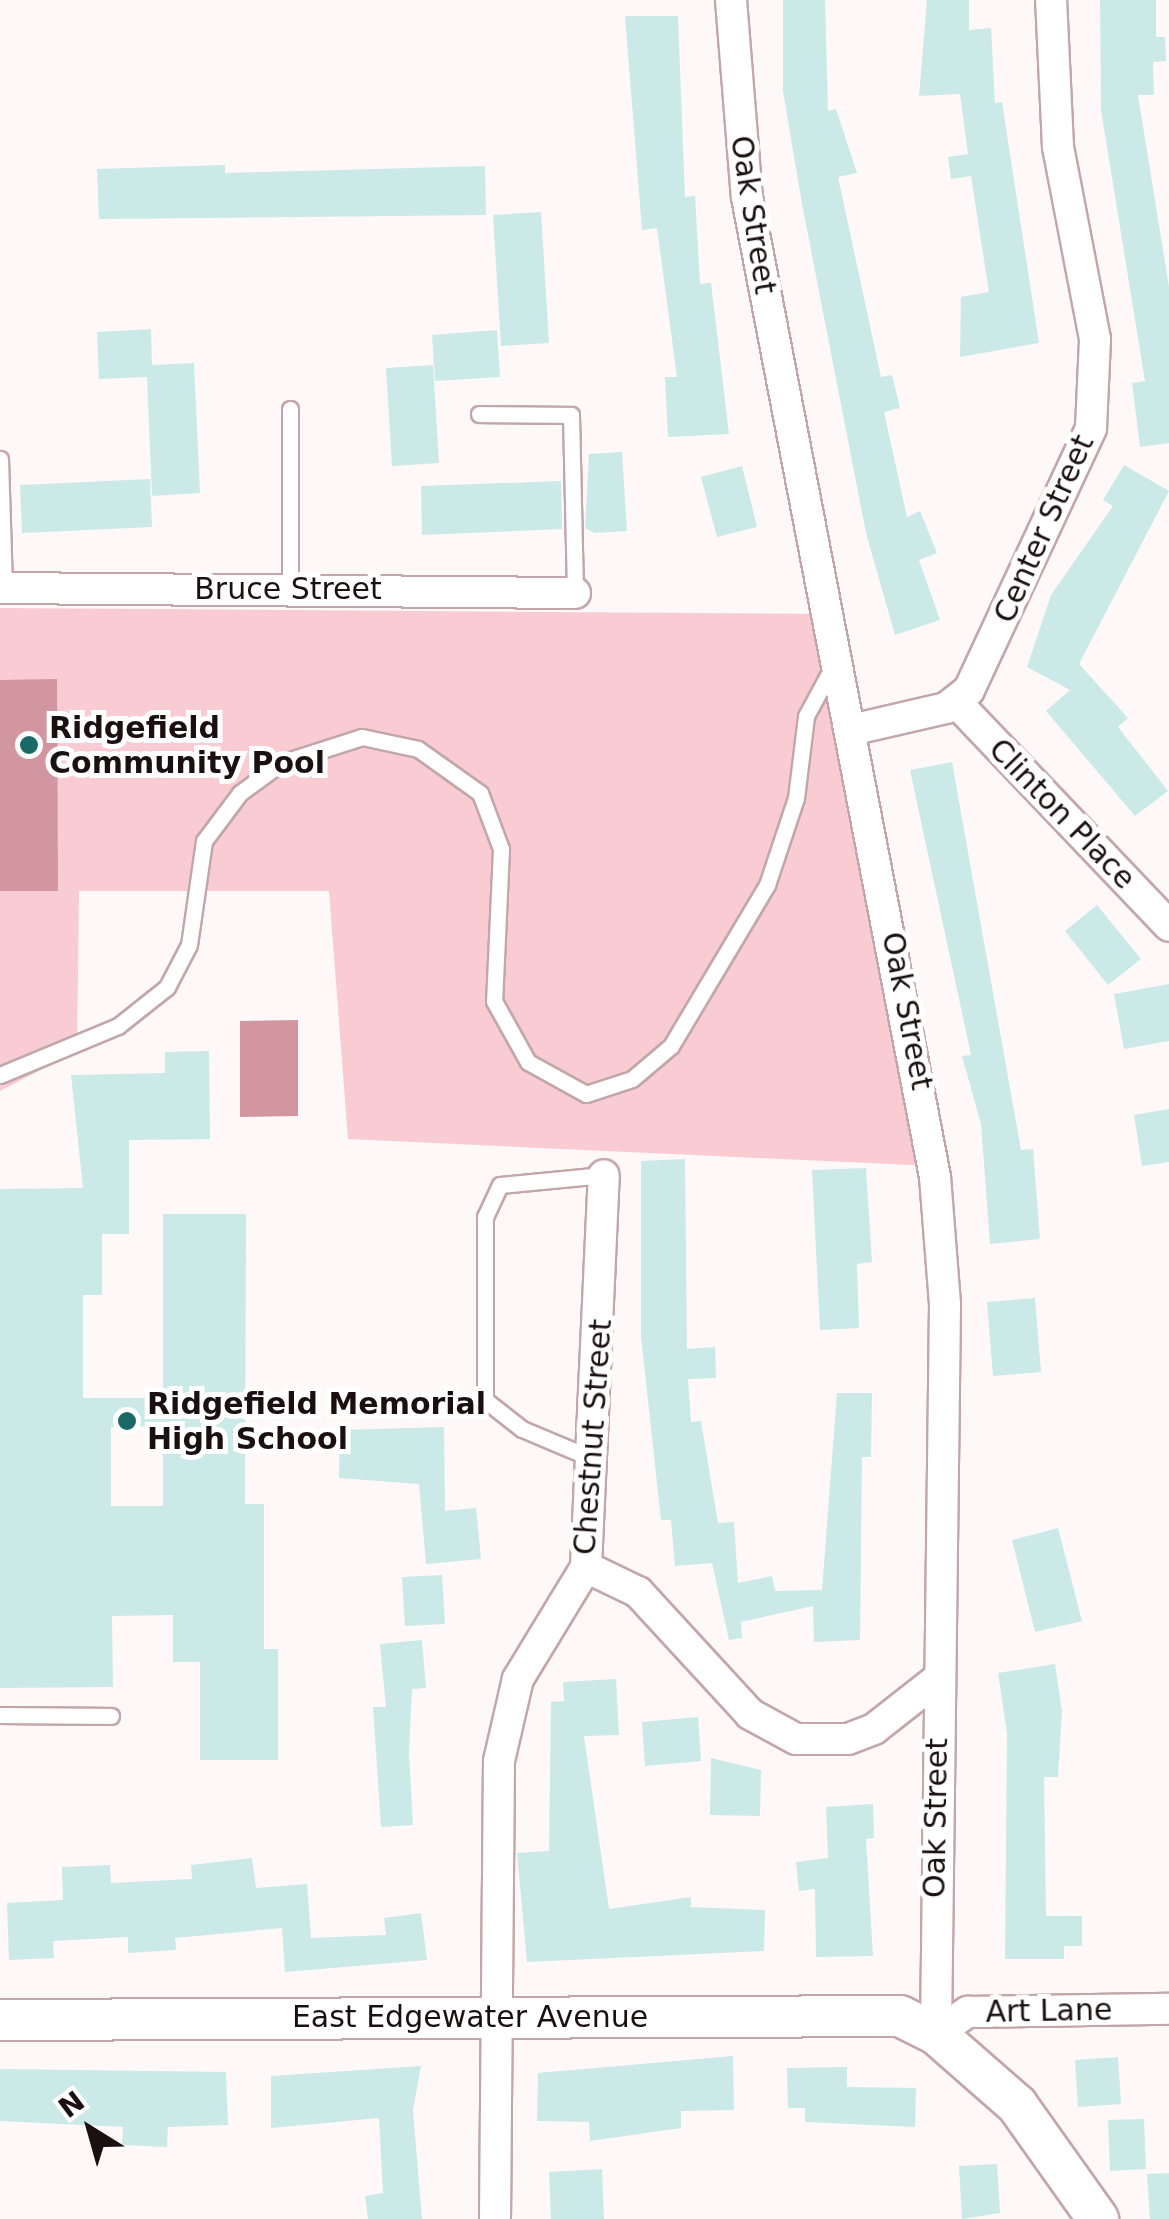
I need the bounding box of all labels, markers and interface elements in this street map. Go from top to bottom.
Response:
street label: Oak Street [723,133,783,297]
street label: Center Street [987,430,1101,628]
street label: Bruce Street [194,571,382,607]
place label: Ridgefield Community Pool [49,710,325,780]
street label: Clinton Place [981,731,1143,897]
marker: Ridgefield Community Pool [18,734,40,756]
street label: Oak Street [874,929,940,1093]
street label: Chestnut Street [567,1318,619,1556]
place label: Ridgefield Memorial High School [147,1386,486,1456]
marker: Ridgefield Memorial High School [116,1410,138,1432]
street label: Oak Street [917,1738,955,1898]
street label: Art Lane [985,1992,1113,2030]
street label: East Edgewater Avenue [292,1999,648,2035]
north arrow [40,2079,140,2179]
text: N [52,2084,91,2125]

